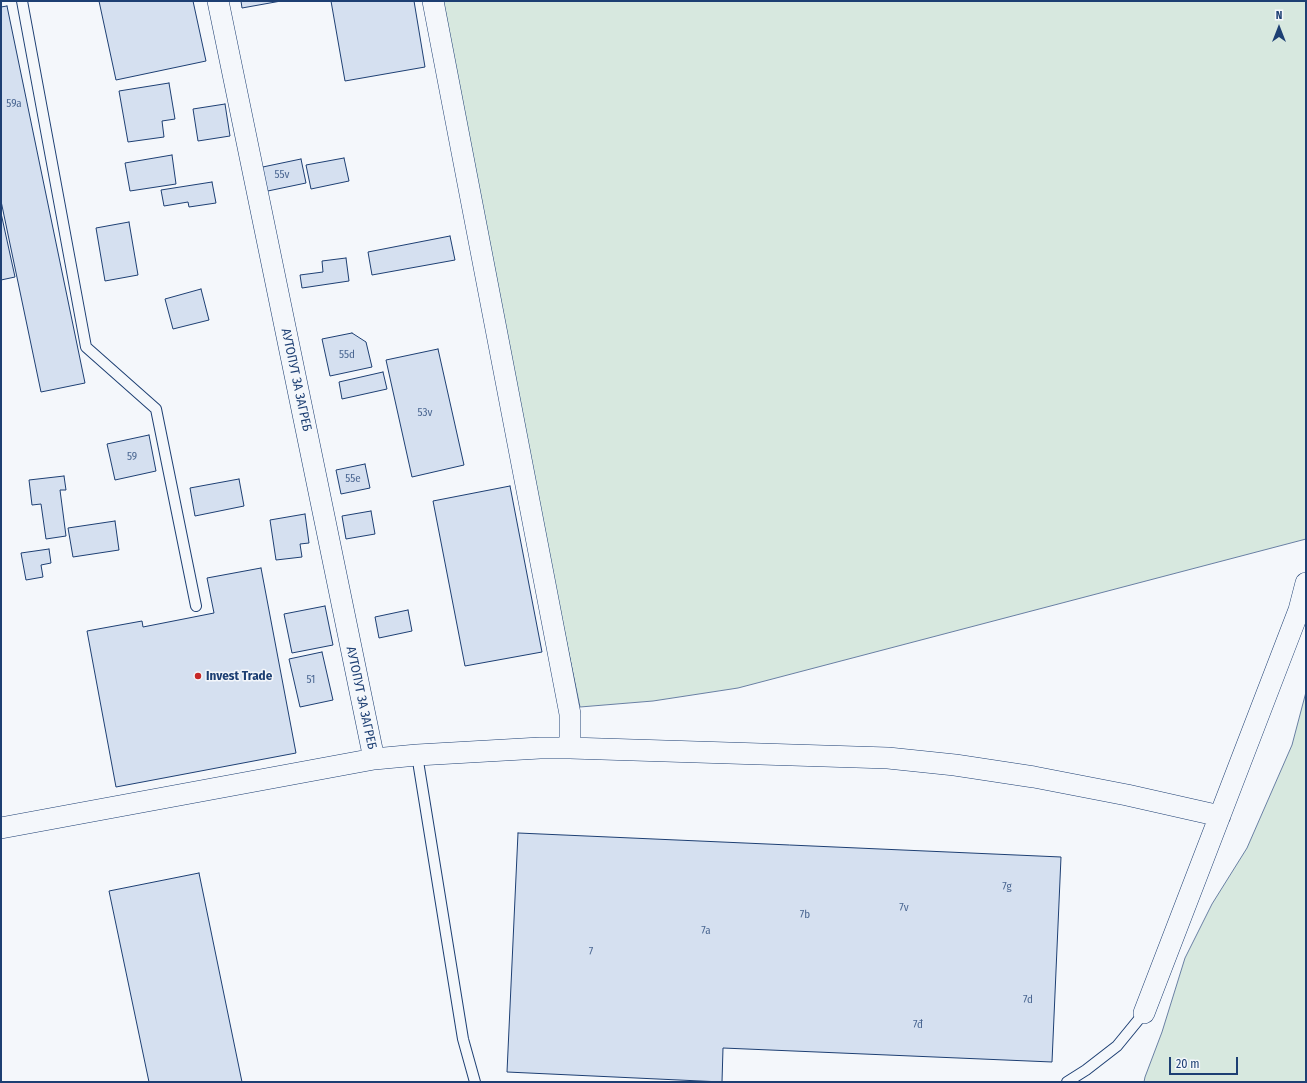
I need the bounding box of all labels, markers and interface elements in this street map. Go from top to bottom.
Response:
north arrow [1259,8,1299,48]
text: N [1276,9,1282,22]
house number: 59a [6,97,22,111]
house number: 55v [275,168,289,182]
street label: АУТОПУТ ЗА ЗАГРЕБ [277,327,315,433]
house number: 55d [339,348,355,362]
house number: 53v [418,406,432,420]
house number: 59 [127,450,137,464]
house number: 55e [345,472,361,486]
street label: АУТОПУТ ЗА ЗАГРЕБ [342,645,380,751]
place label: Invest Trade [206,668,272,684]
marker: Invest Trade [193,671,203,681]
house number: 51 [307,673,315,687]
house number: 7g [1002,880,1012,894]
house number: 7v [899,901,909,915]
house number: 7b [800,908,810,922]
house number: 7a [701,924,711,938]
house number: 7 [589,945,593,959]
house number: 7d [1023,993,1033,1007]
house number: 7đ [913,1018,923,1032]
scale bar [1171,1049,1240,1075]
text: 20 m [1176,1057,1200,1071]

